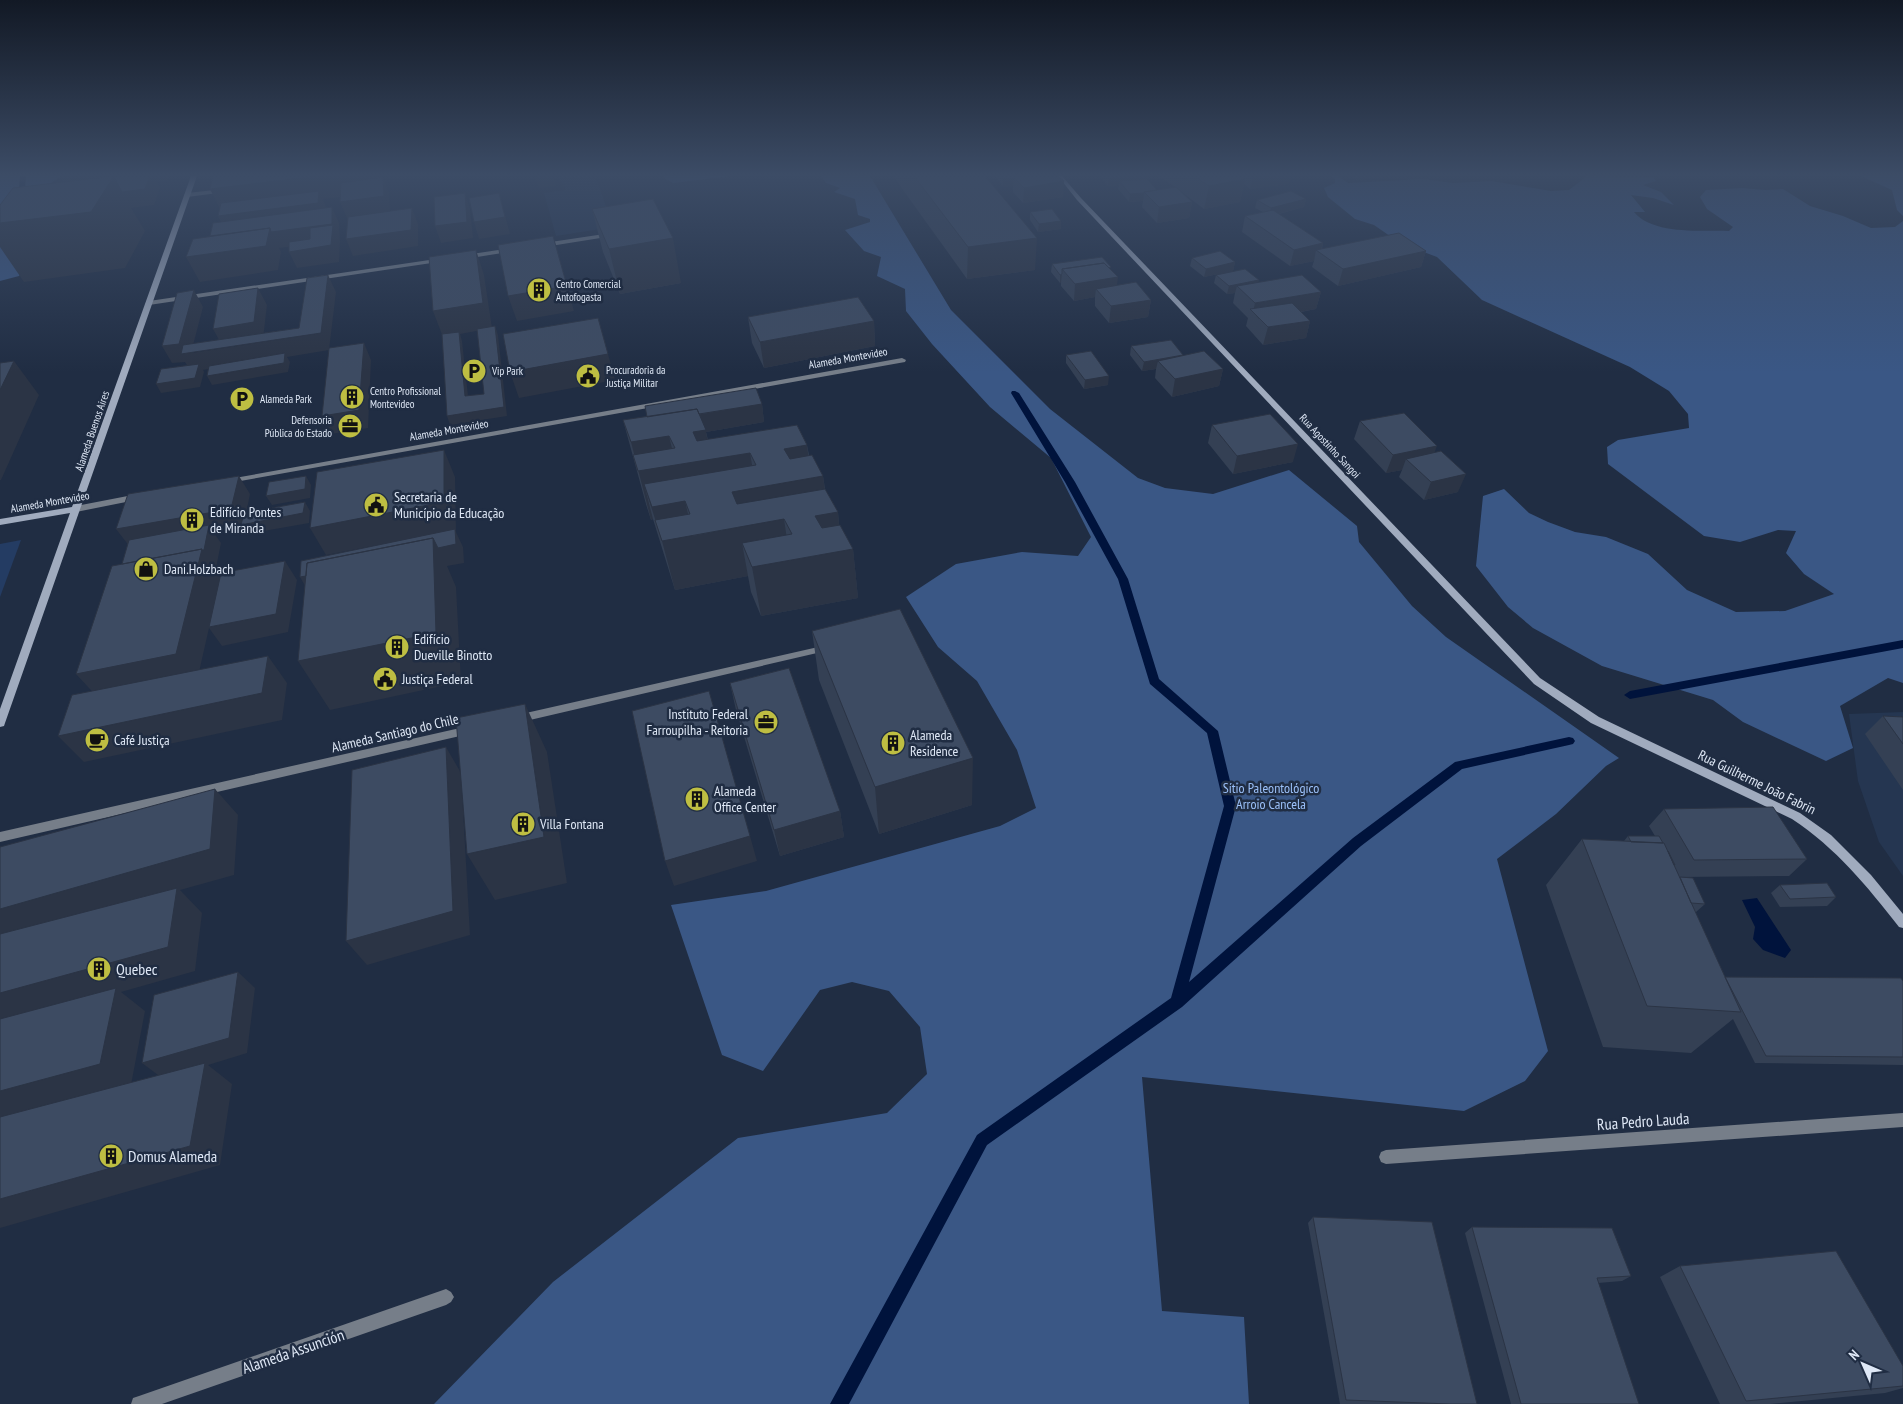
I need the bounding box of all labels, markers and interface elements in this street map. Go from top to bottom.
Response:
building icon: Centro Comercial Antofogasta [526,277,552,303]
place label: Centro Comercial Antofogasta [556,277,621,304]
street label: Alameda Montevideo [807,344,889,372]
parking icon: Vip Park [461,358,487,384]
public building icon: Procuradoria da Justiça Militar [575,363,601,389]
place label: Procuradoria da Justiça Militar [605,363,665,390]
place label: Vip Park [491,364,524,378]
building icon: Centro Profissional Montevideo [339,384,365,410]
place label: Centro Profissional Montevideo [370,384,441,411]
parking icon: Alameda Park [229,386,255,412]
street label: Alameda Buenos Aires [72,389,112,473]
place label: Alameda Park [260,392,312,406]
street label: Rua Agostinho Sangoi [1297,411,1363,481]
place label: Defensoria Pública do Estado [265,413,332,440]
office icon: Defensoria Pública do Estado [337,413,363,439]
street label: Alameda Montevideo [408,416,490,444]
street label: Alameda Montevideo [9,488,91,516]
place label: Secretaria de Município da Educação [394,488,504,522]
public building icon: Secretaria de Município da Educação [363,492,389,518]
place label: Edifício Pontes de Miranda [210,503,281,537]
building icon: Edifício Pontes de Miranda [179,507,205,533]
shop icon: Dani.Holzbach [133,556,159,582]
place label: Dani.Holzbach [164,560,233,578]
place label: Edifício Dueville Binotto [414,630,492,664]
building icon: Edifício Dueville Binotto [384,634,410,660]
public building icon: Justiça Federal [372,666,398,692]
place label: Justiça Federal [401,670,473,688]
place label: Instituto Federal Farroupilha - Reitoria [646,705,749,739]
office icon: Instituto Federal Farroupilha - Reitoria [753,709,779,735]
street label: Alameda Santiago do Chile [330,710,461,756]
place label: Alameda Residence [910,726,958,760]
cafe icon: Café Justiça [84,727,110,753]
building icon: Alameda Residence [880,730,906,756]
place label: Café Justiça [114,731,170,749]
street label: Rua Guilherme João Fabrin [1695,746,1819,818]
park label: Sítio Paleontológico Arroio Cancela [1223,779,1319,813]
place label: Alameda Office Center [714,782,776,816]
building icon: Alameda Office Center [684,786,710,812]
building icon: Villa Fontana [510,811,536,837]
place label: Villa Fontana [539,815,604,833]
building icon: Quebec [86,956,112,982]
place label: Quebec [116,959,158,979]
street label: Rua Pedro Lauda [1596,1108,1690,1134]
building icon: Domus Alameda [98,1143,124,1169]
place label: Domus Alameda [128,1146,217,1166]
street label: Alameda Assunción [239,1324,347,1378]
north arrow [1838,1339,1888,1389]
text: N [1845,1346,1863,1364]

